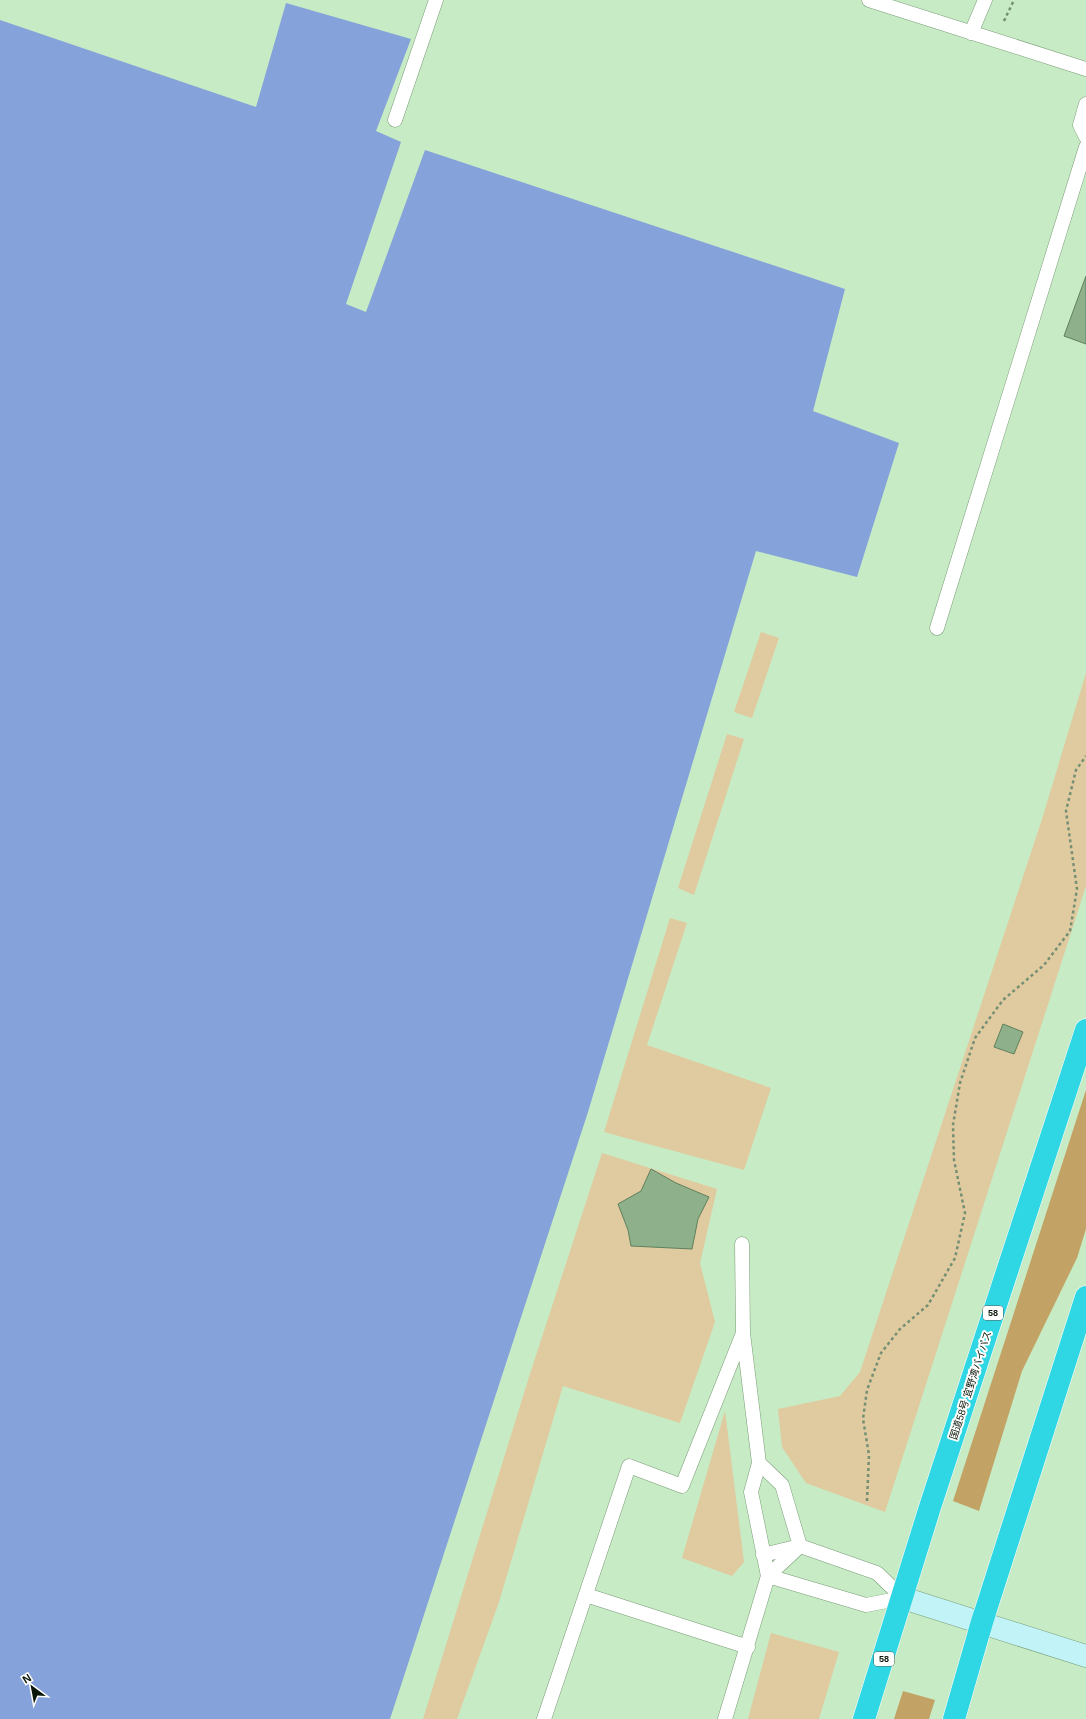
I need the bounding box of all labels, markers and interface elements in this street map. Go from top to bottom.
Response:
road number: 58 [983,1306,1003,1320]
street label: 国道58号 宜野湾バイパス [948,1329,993,1441]
road number: 58 [874,1652,894,1666]
north arrow [12,1667,52,1707]
text: N [20,1671,33,1686]

